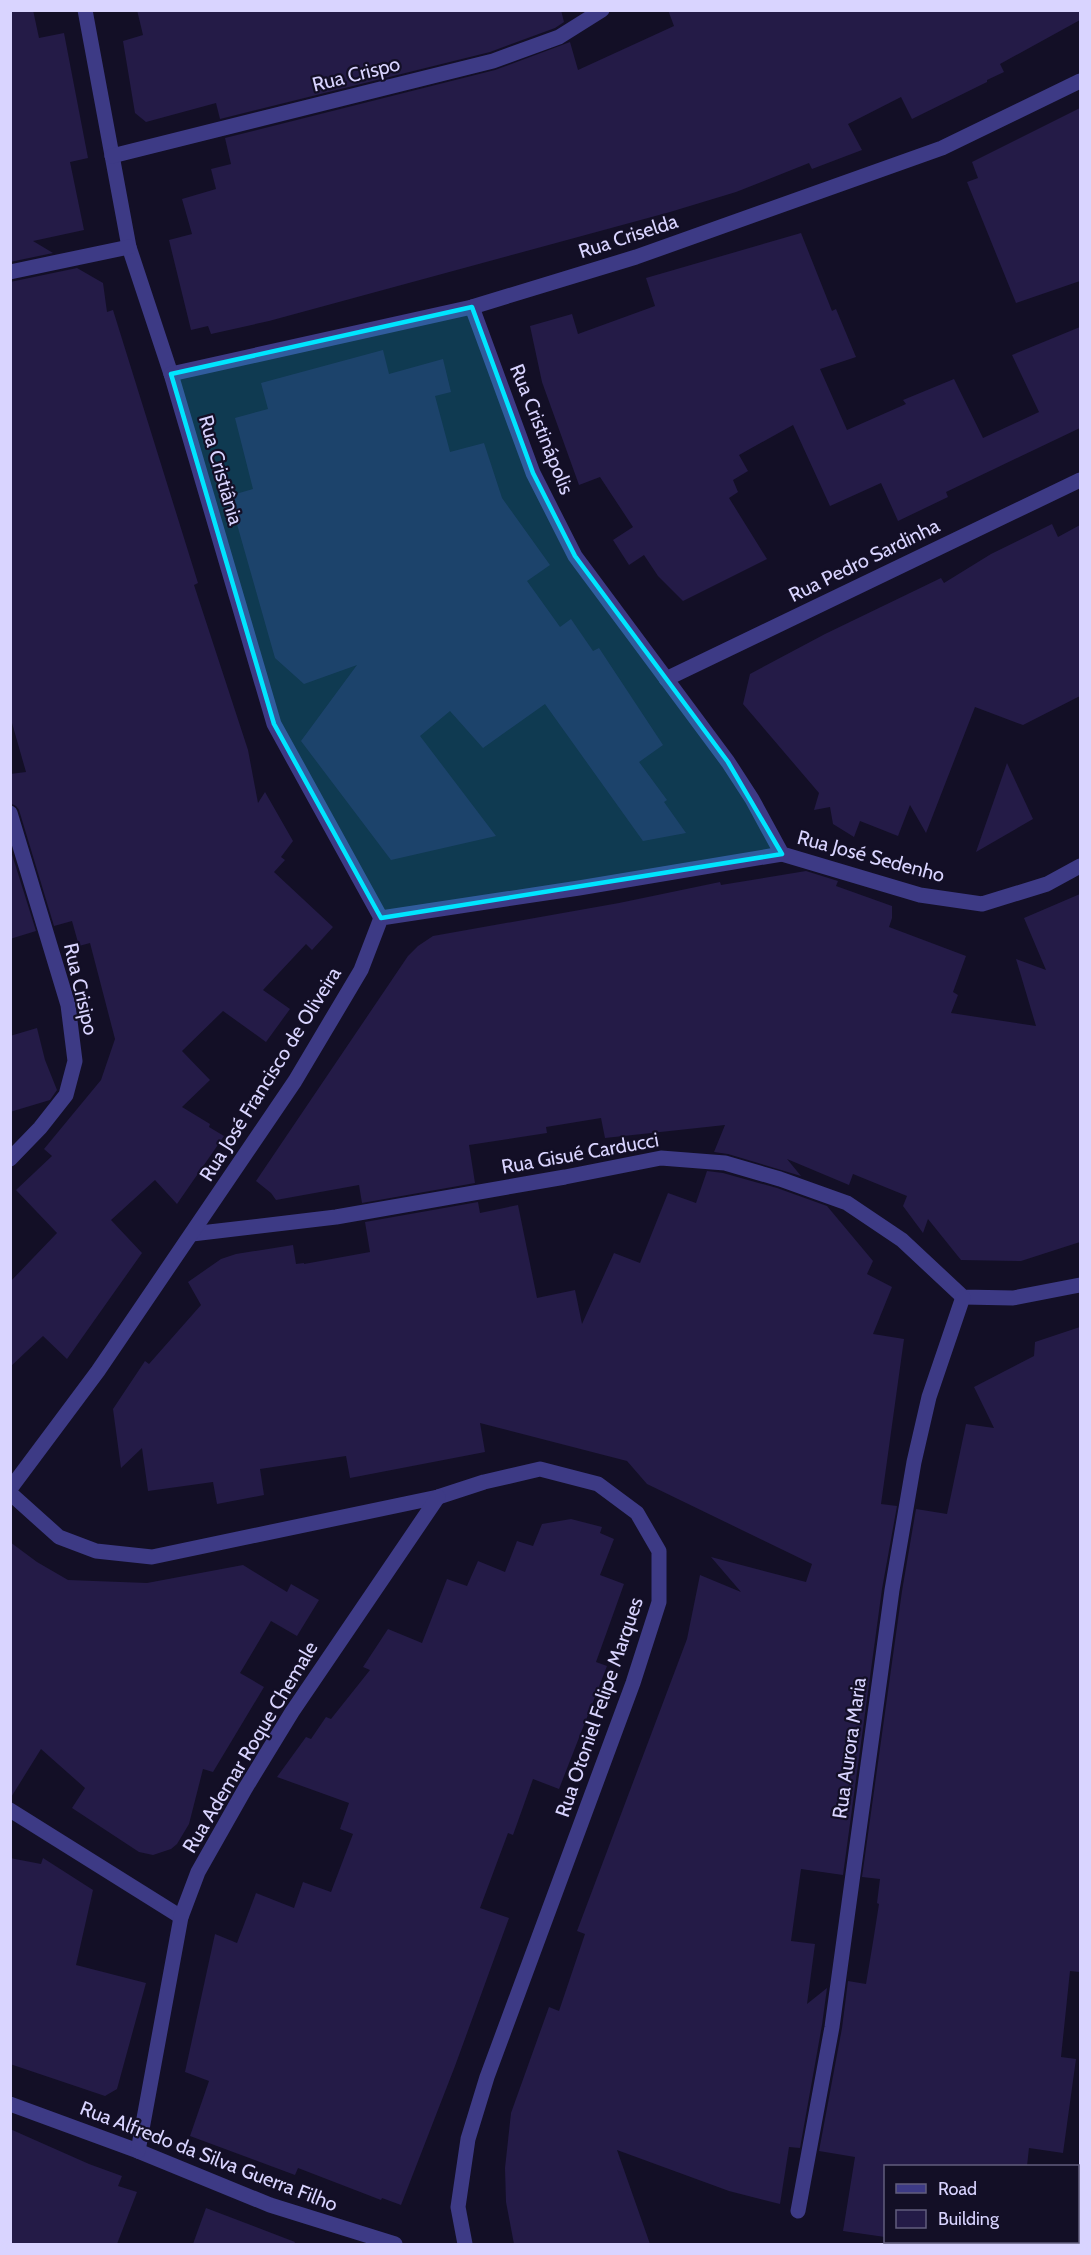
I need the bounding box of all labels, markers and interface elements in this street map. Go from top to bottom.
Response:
street label: Rua Crispo [310,52,402,96]
street label: Rua Criselda [575,209,681,263]
street label: Rua Cristinápolis [505,360,579,498]
street label: Rua Cristiânia [194,412,248,528]
street label: Rua Pedro Sardinha [785,513,944,607]
street label: Rua José Sedenho [795,825,947,887]
street label: Rua Crisipo [59,941,103,1037]
street label: Rua José Francisco de Oliveira [194,962,346,1185]
street label: Rua Gisué Carducci [499,1127,661,1179]
street label: Rua Otoniel Felipe Marques [550,1594,648,1820]
street label: Rua Ademar Roque Chemale [177,1637,323,1857]
street label: Rua Aurora Maria [827,1676,871,1820]
street label: Rua Alfredo da Silva Guerra Filho [77,2096,341,2216]
legend [884,2165,1079,2243]
text: Road [938,2178,977,2200]
text: Building [938,2208,1000,2230]

